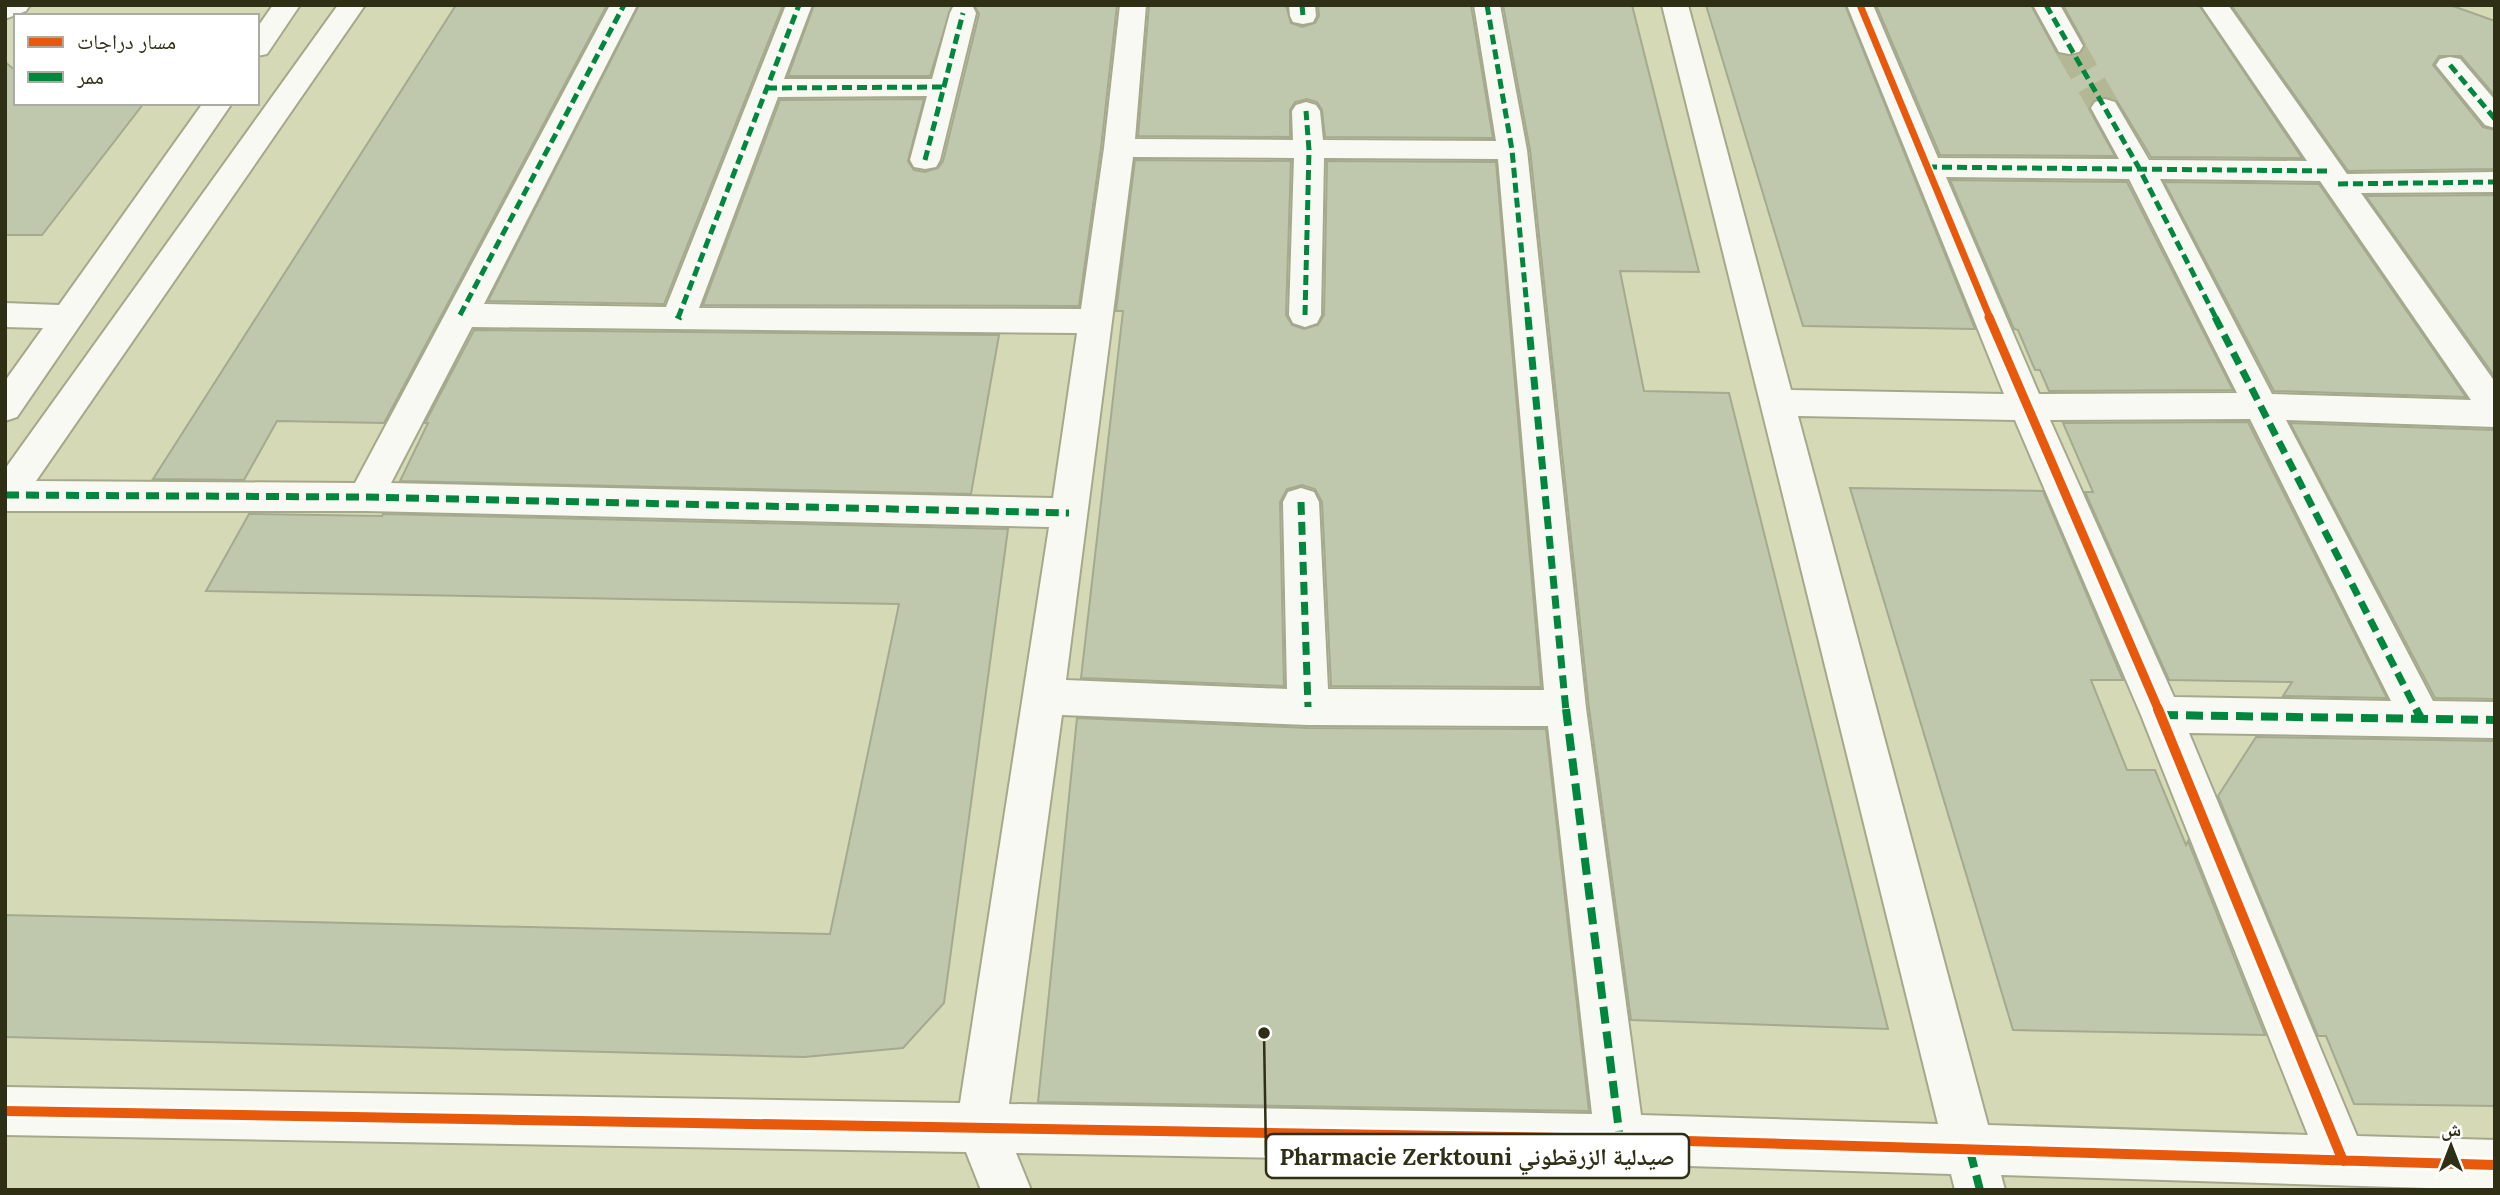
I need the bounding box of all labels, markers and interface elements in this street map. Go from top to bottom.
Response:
legend [14,14,259,105]
text: مسار دراجات [77,28,176,55]
text: ممر [76,63,104,90]
north arrow [2416,1111,2486,1181]
text: ش [2441,1117,2461,1141]
callout: Pharmacie Zerktouni صيدلية الزرقطوني [1266,1134,1689,1178]
text: Pharmacie Zerktouni صيدلية الزرقطوني [1279,1142,1675,1176]

